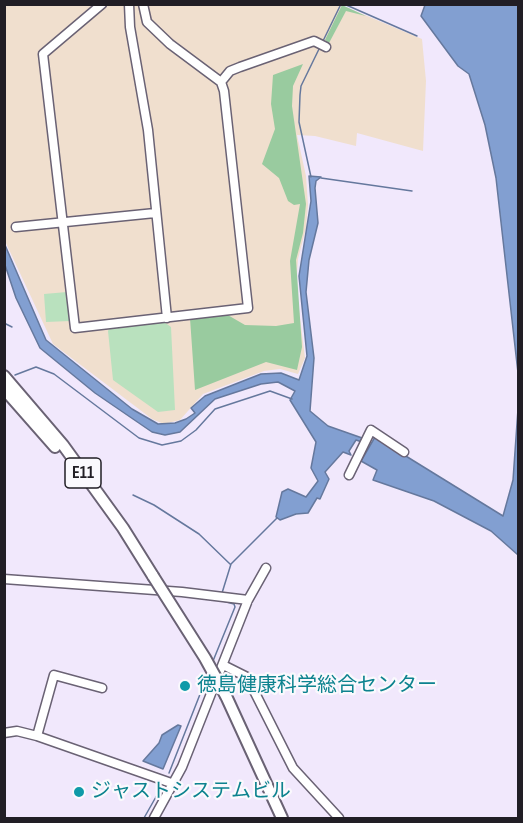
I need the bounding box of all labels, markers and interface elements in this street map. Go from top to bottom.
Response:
road number: E11 [65,458,101,488]
place label: 徳島健康科学総合センター [197,674,437,698]
marker: 徳島健康科学総合センター [178,679,192,693]
place label: ジャストシステムビル [91,780,291,804]
marker: ジャストシステムビル [72,785,86,799]

